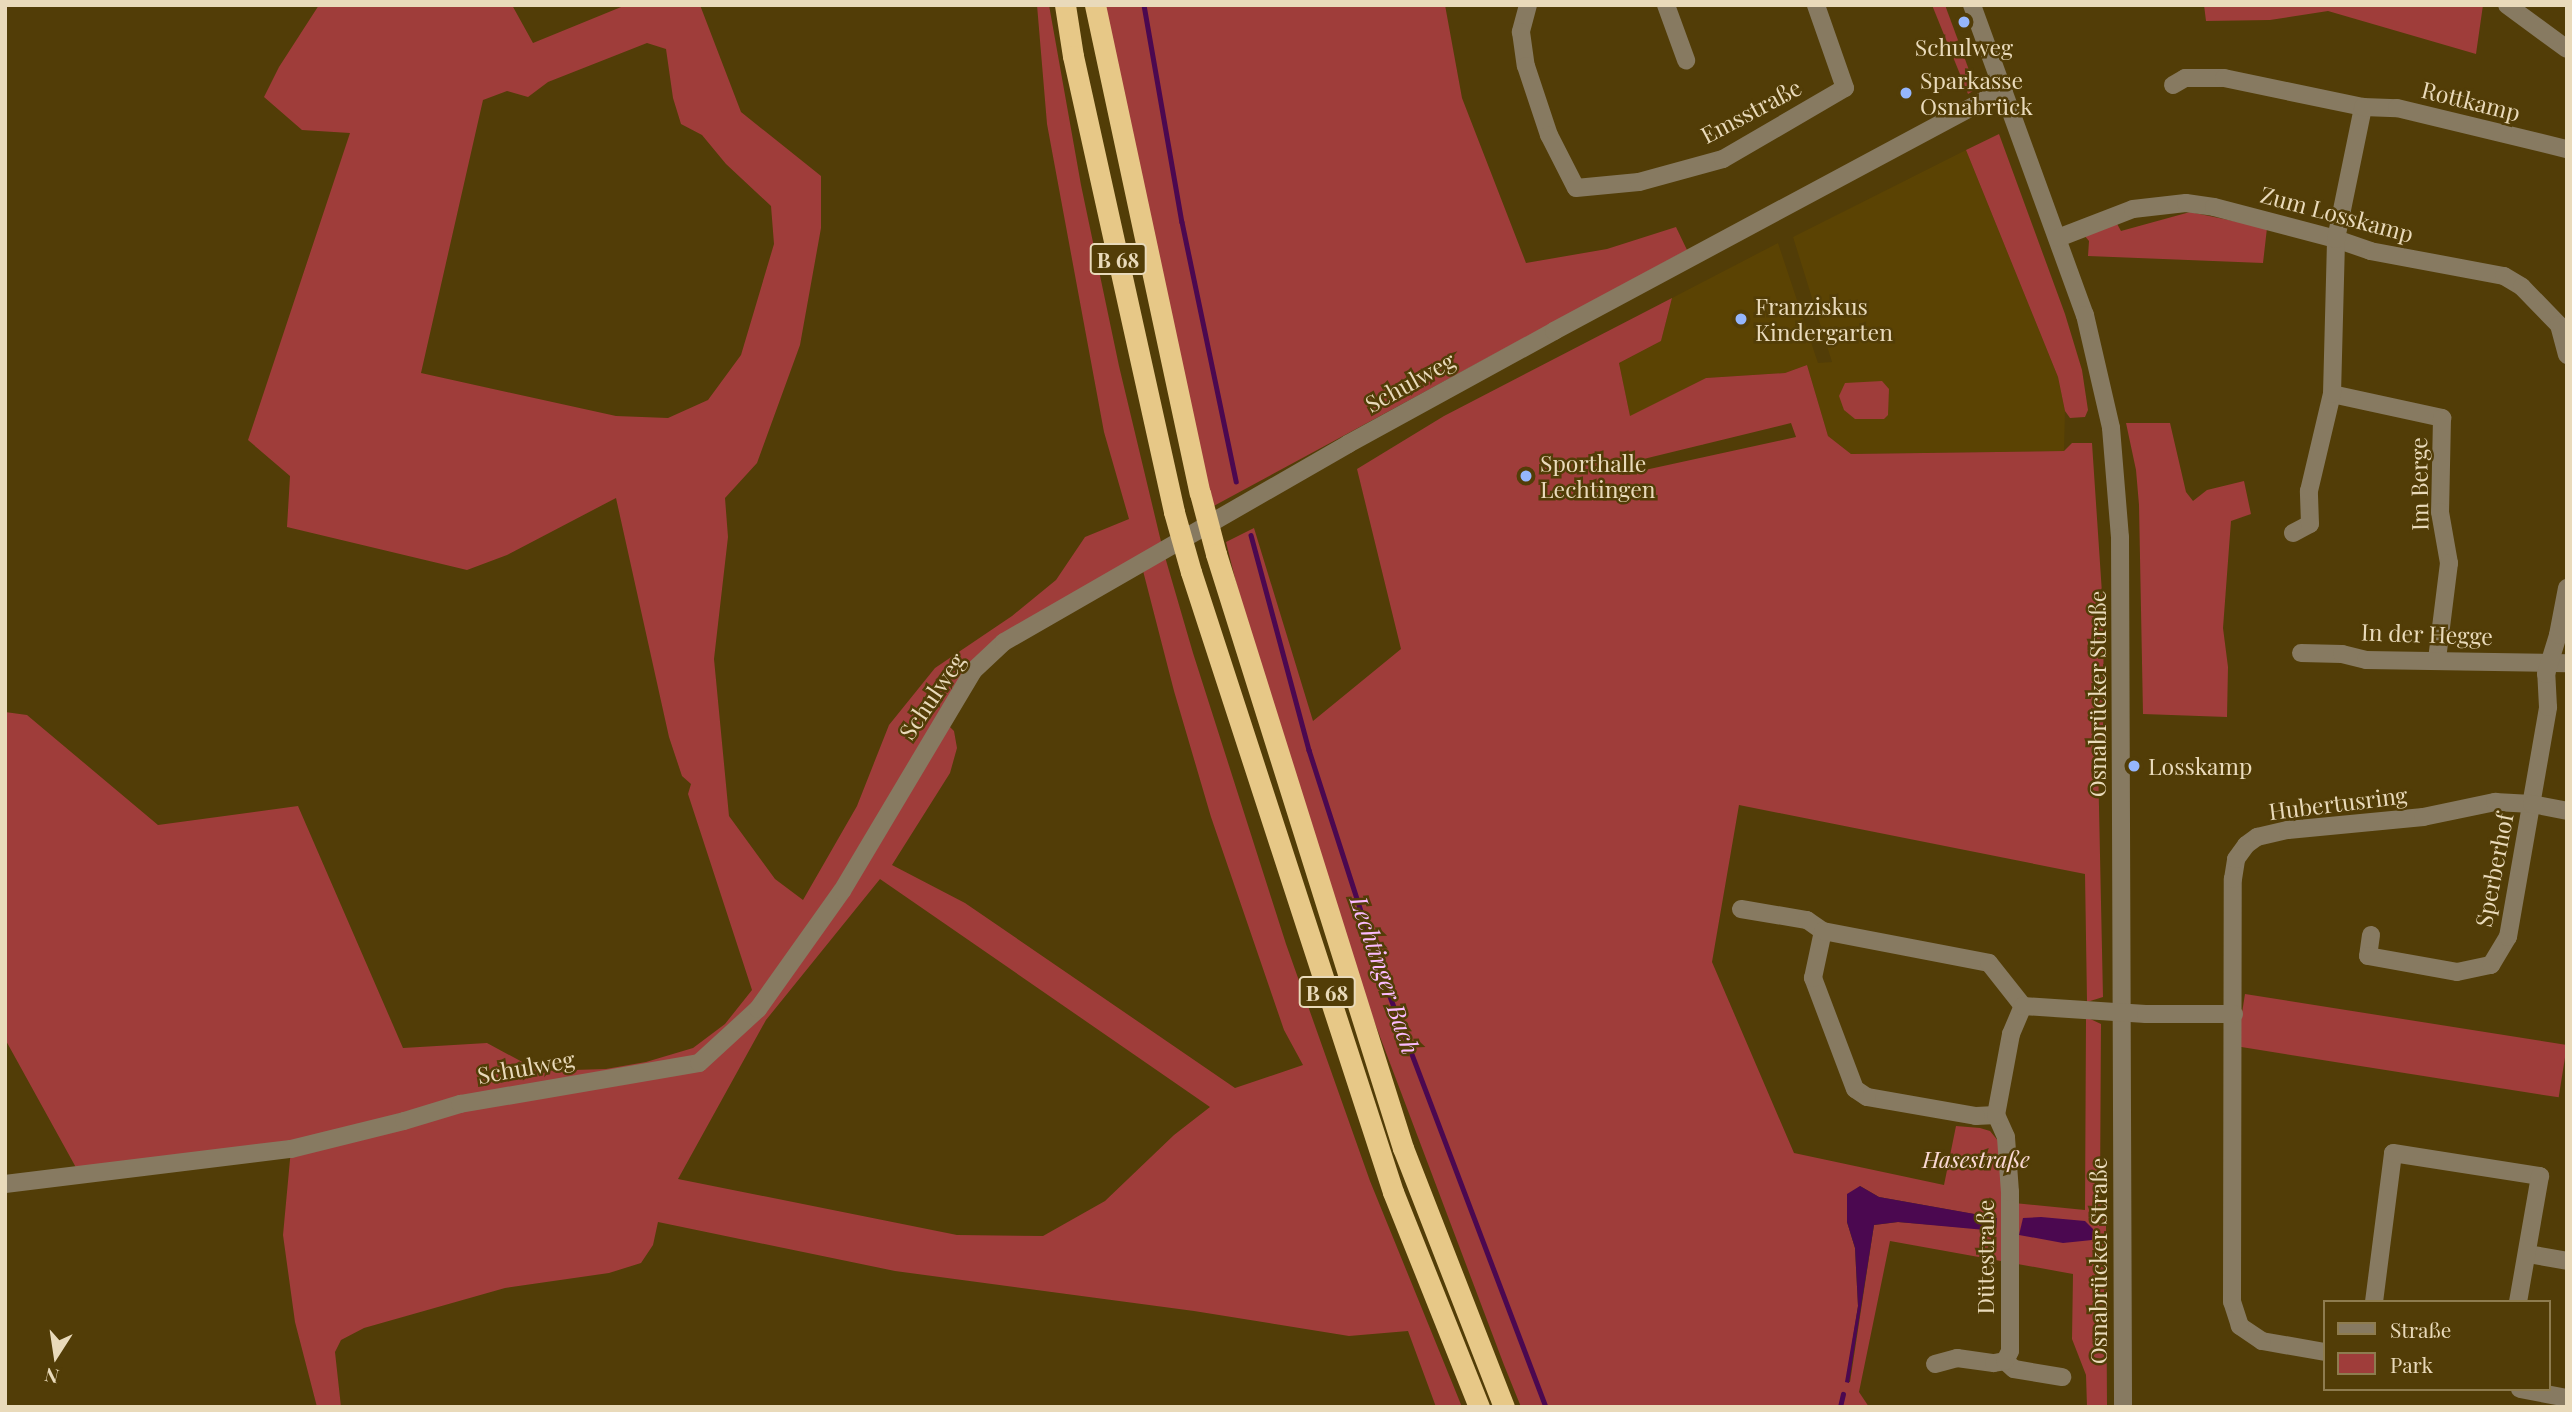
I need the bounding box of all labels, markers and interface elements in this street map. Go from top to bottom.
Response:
marker: Schulweg [1956,14,1972,30]
place label: Schulweg [1915,33,2013,61]
place label: Sparkasse Osnabrück [1920,66,2033,120]
street label: Emsstraße [1696,73,1806,149]
street label: Rottkamp [2419,75,2523,127]
marker: Sparkasse Osnabrück [1898,85,1914,101]
street label: Zum Losskamp [2257,180,2417,248]
road number: B 68 [1088,242,1148,276]
place label: Franziskus Kindergarten [1755,292,1893,346]
marker: Franziskus Kindergarten [1733,311,1749,327]
street label: Schulweg [1360,346,1460,418]
street label: Im Berge [2404,437,2434,531]
place label: Sporthalle Lechtingen [1540,449,1656,503]
marker: Sporthalle Lechtingen [1518,468,1534,484]
street label: Osnabrücker Straße [2083,590,2111,798]
street label: In der Hegge [2360,618,2494,650]
street label: Schulweg [893,648,971,744]
place label: Losskamp [2148,752,2252,780]
marker: Losskamp [2126,758,2142,774]
street label: Hubertusring [2267,781,2409,825]
street label: Sperberhof [2469,811,2519,929]
water label: Lechtinger Bach [1345,892,1425,1058]
road number: B 68 [1297,974,1357,1010]
street label: Schulweg [475,1045,577,1089]
park label: Hasestraße [1922,1145,2030,1173]
street label: Osnabrücker Straße [2084,1157,2112,1365]
street label: Dütestraße [1971,1200,1999,1314]
legend [2324,1300,2551,1391]
text: Straße [2390,1315,2451,1343]
north arrow [21,1321,91,1391]
text: Park [2390,1350,2433,1378]
text: N [42,1362,61,1391]

